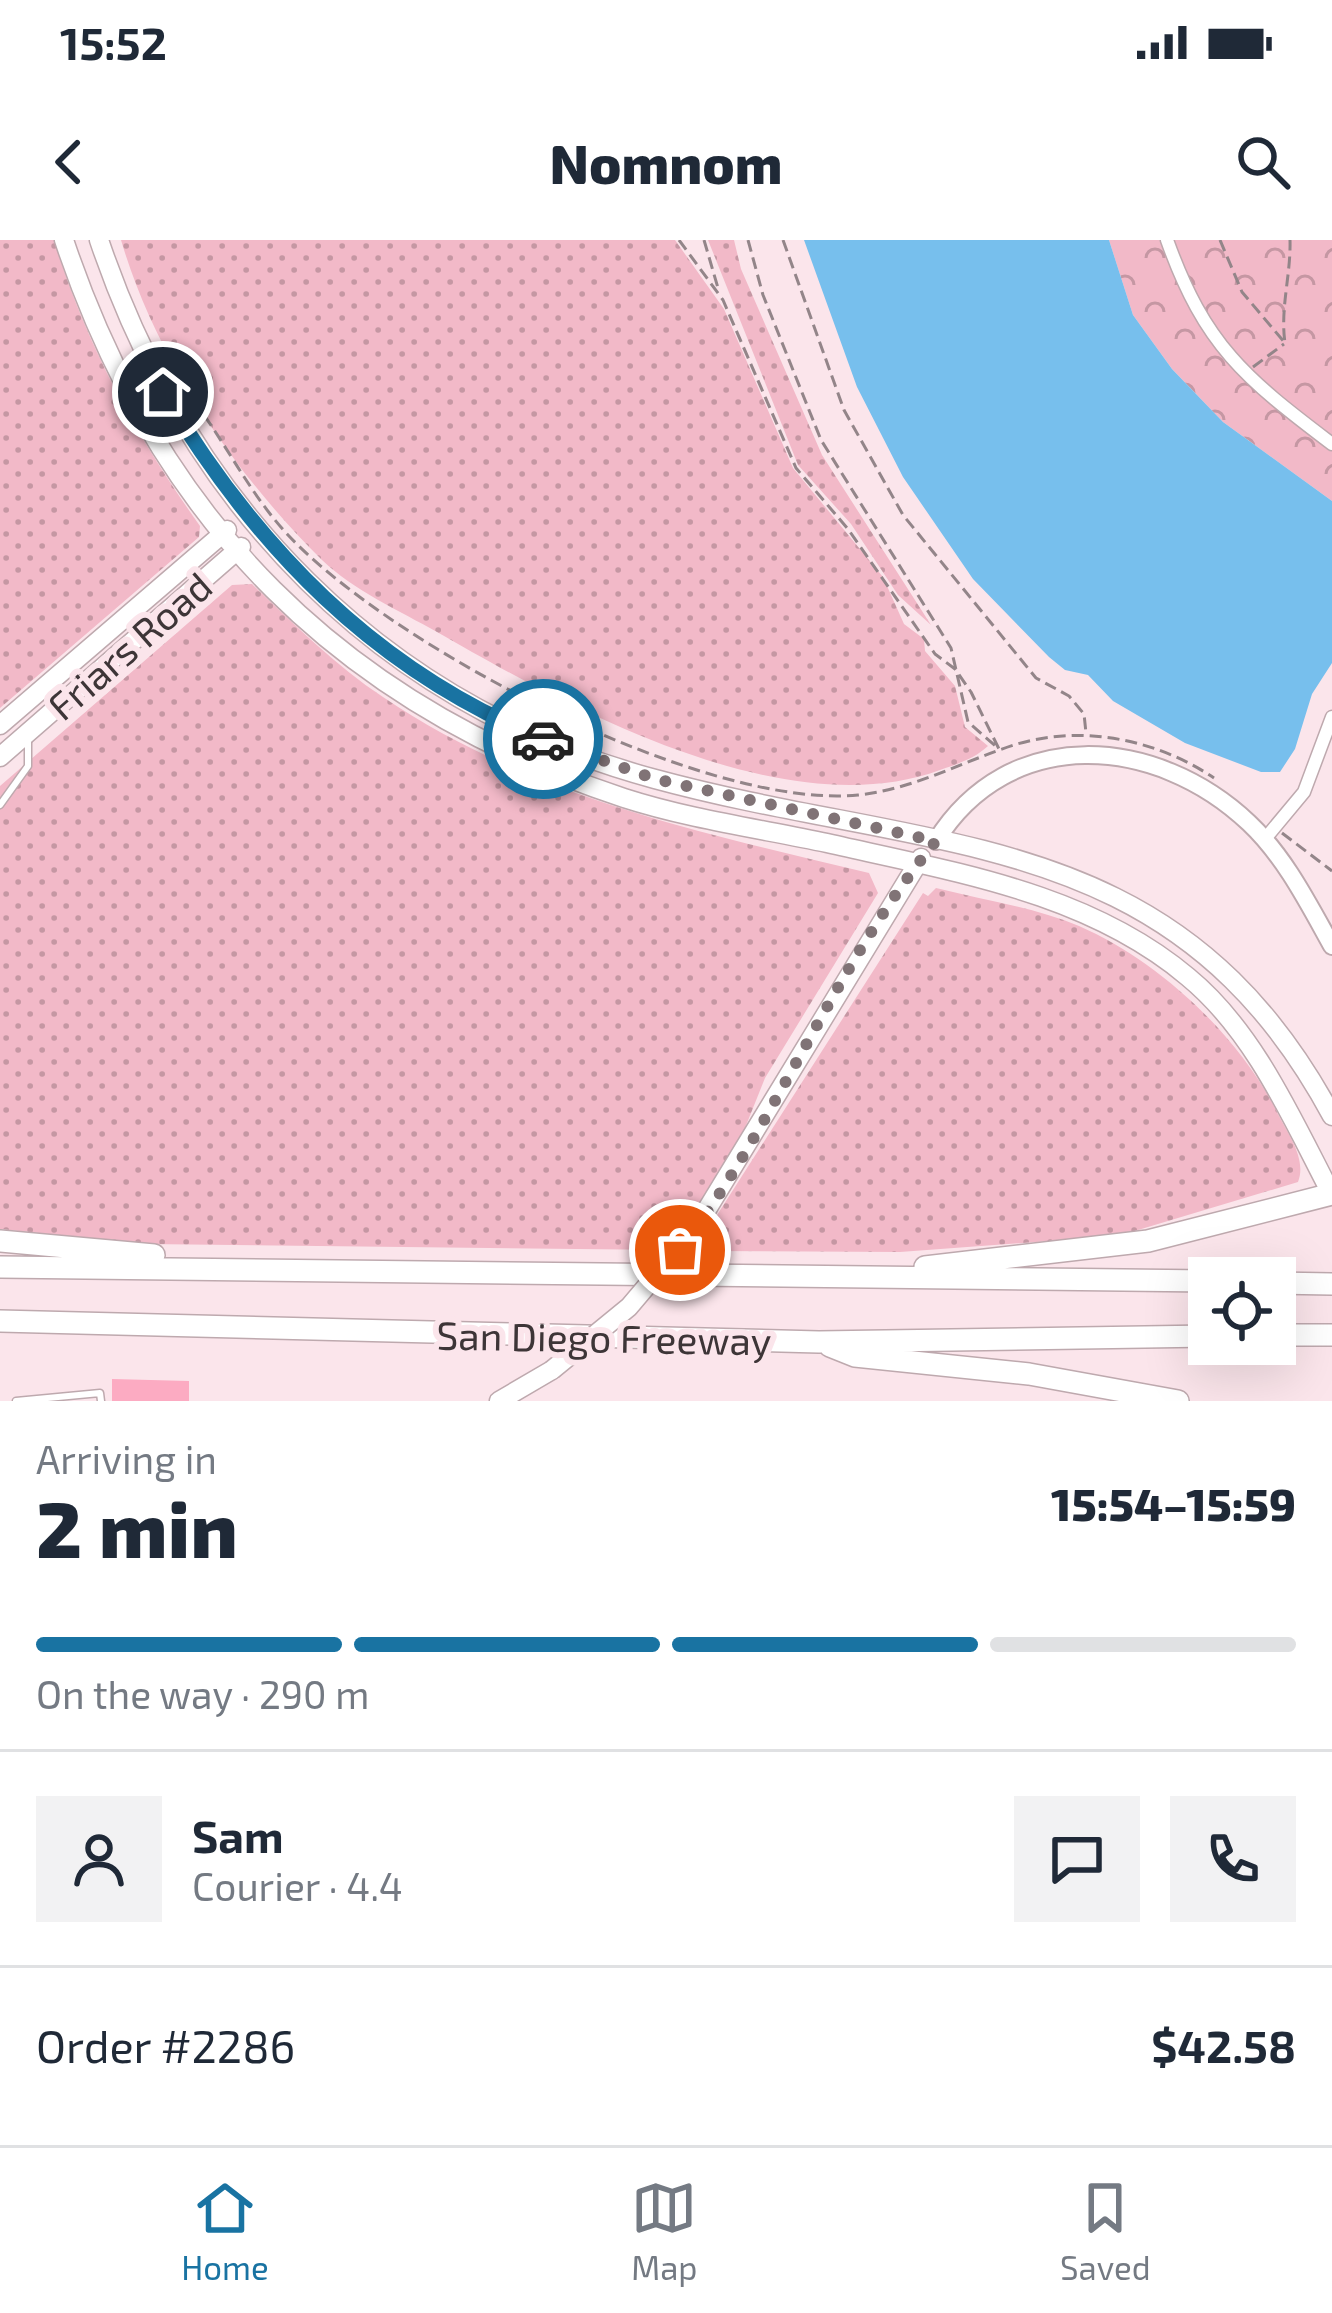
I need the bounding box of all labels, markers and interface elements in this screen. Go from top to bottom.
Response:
text: 15:52 [60,15,167,69]
icon: back [36,129,102,195]
icon: search [1230,129,1296,195]
text: Nomnom [550,130,782,195]
pin [112,341,214,443]
icon: home [130,359,196,425]
street label: Friars Road [38,561,220,729]
courier [483,679,603,799]
icon: car [510,706,576,772]
pin [629,1199,731,1301]
icon: bag [647,1217,713,1283]
map controls [1188,1257,1296,1365]
button: locate [1188,1257,1296,1365]
street label: San Diego Freeway [436,1311,772,1363]
text: Arriving in [36,1435,217,1482]
text: 15:54–15:59 [1051,1476,1296,1530]
text: 2 min [36,1480,238,1574]
text: On the way · 290 m [36,1670,370,1717]
button: person [36,1796,162,1922]
button: chat [1014,1796,1140,1922]
button: phone [1170,1796,1296,1922]
text: Sam [192,1808,284,1862]
text: Courier · 4.4 [192,1862,403,1909]
text: Order #2286 [36,2018,295,2072]
text: $42.58 [1151,2018,1296,2072]
tab: Home [181,2175,269,2287]
tab: Map [631,2175,698,2287]
tab: Saved [1060,2175,1151,2287]

